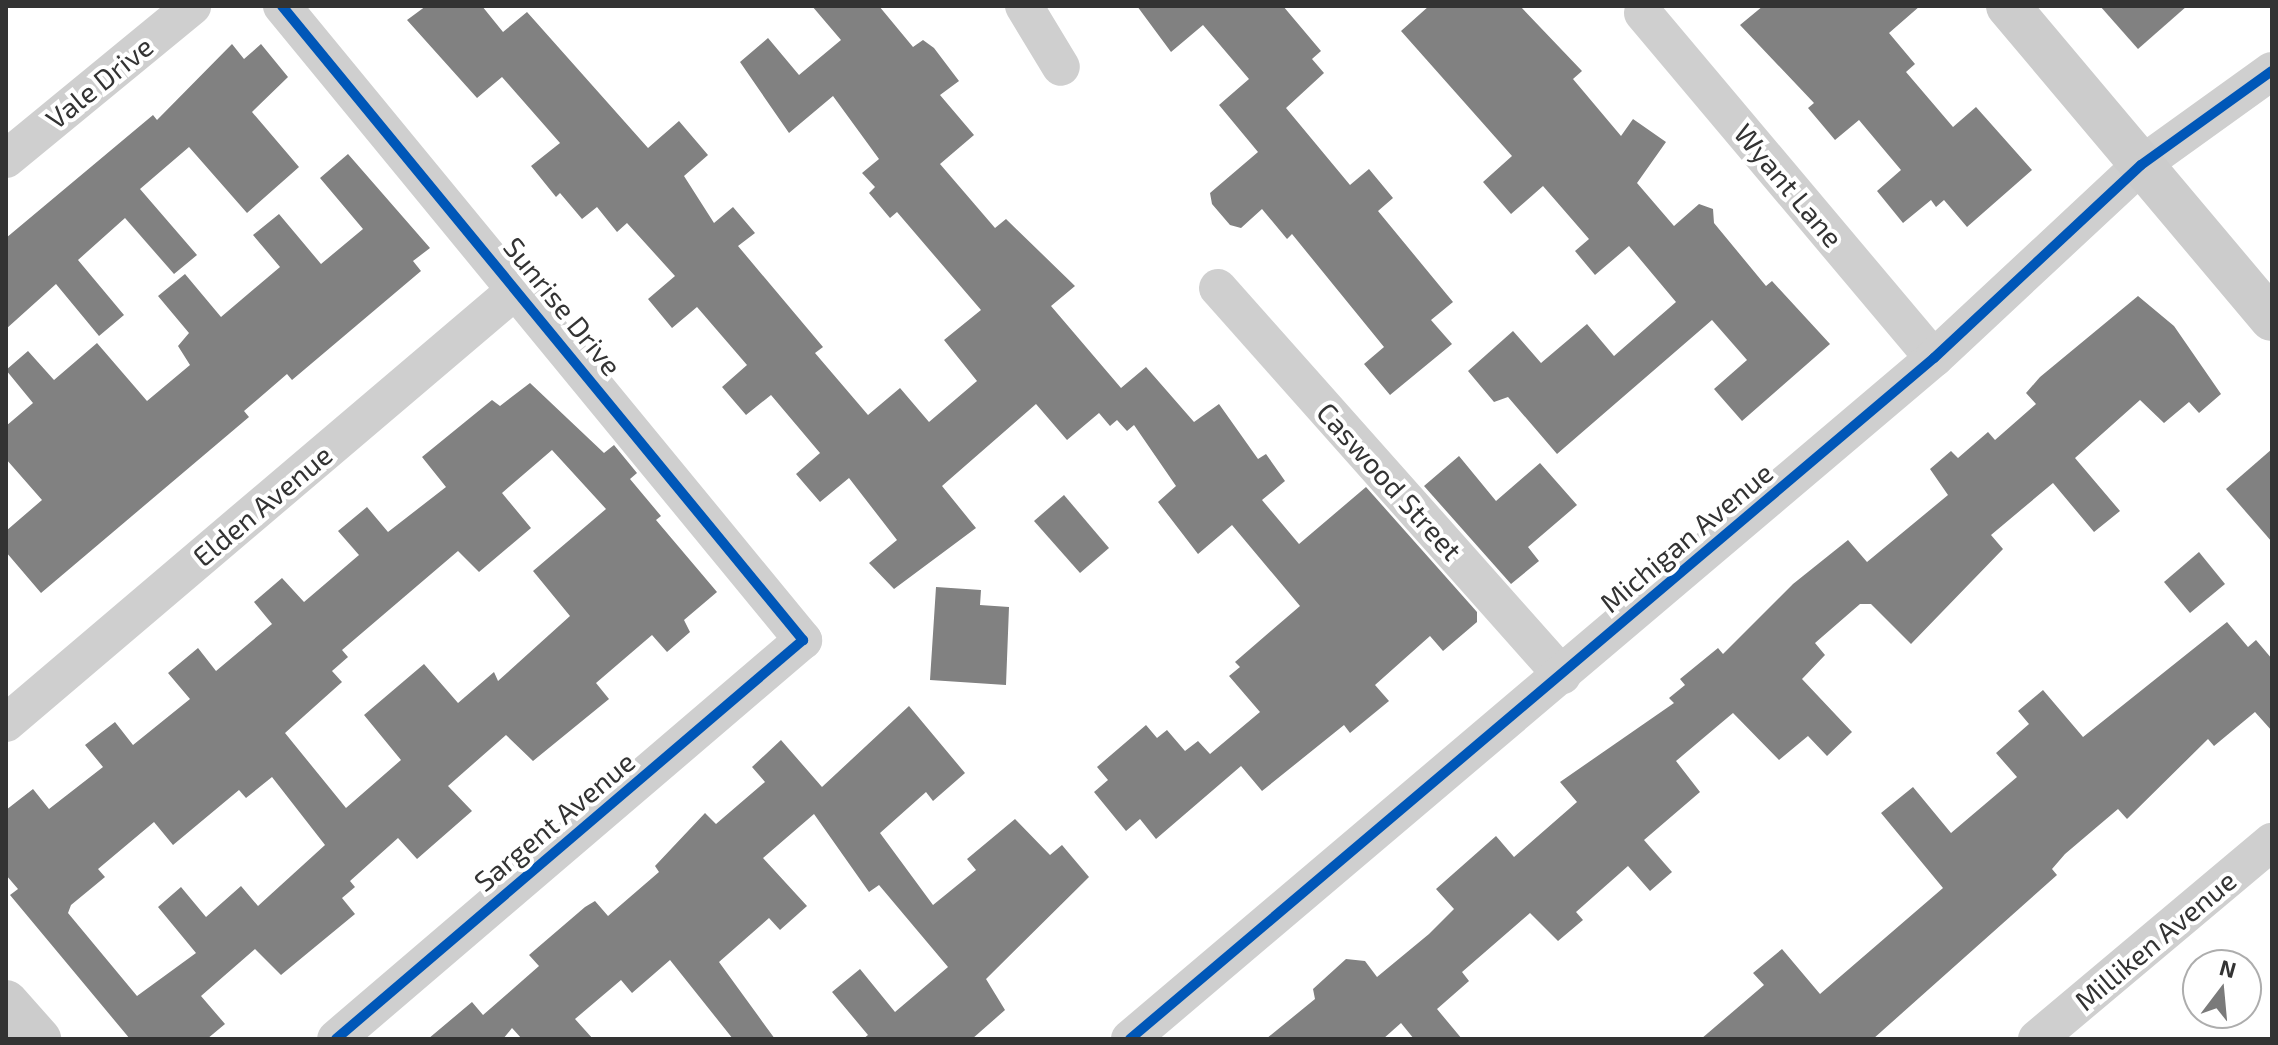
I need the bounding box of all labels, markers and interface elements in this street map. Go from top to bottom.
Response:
street label: Vale Drive [39,29,159,135]
street label: Wyant Lane [1728,116,1850,254]
street label: Sunrise Drive [497,230,629,382]
street label: Caswood Street [1310,395,1470,567]
street label: Elden Avenue [186,437,338,573]
street label: Michigan Avenue [1593,455,1779,619]
street label: Sargent Avenue [467,744,641,898]
street label: Milliken Avenue [2067,863,2243,1017]
north arrow [2182,949,2262,1029]
text: N [2217,953,2239,983]

